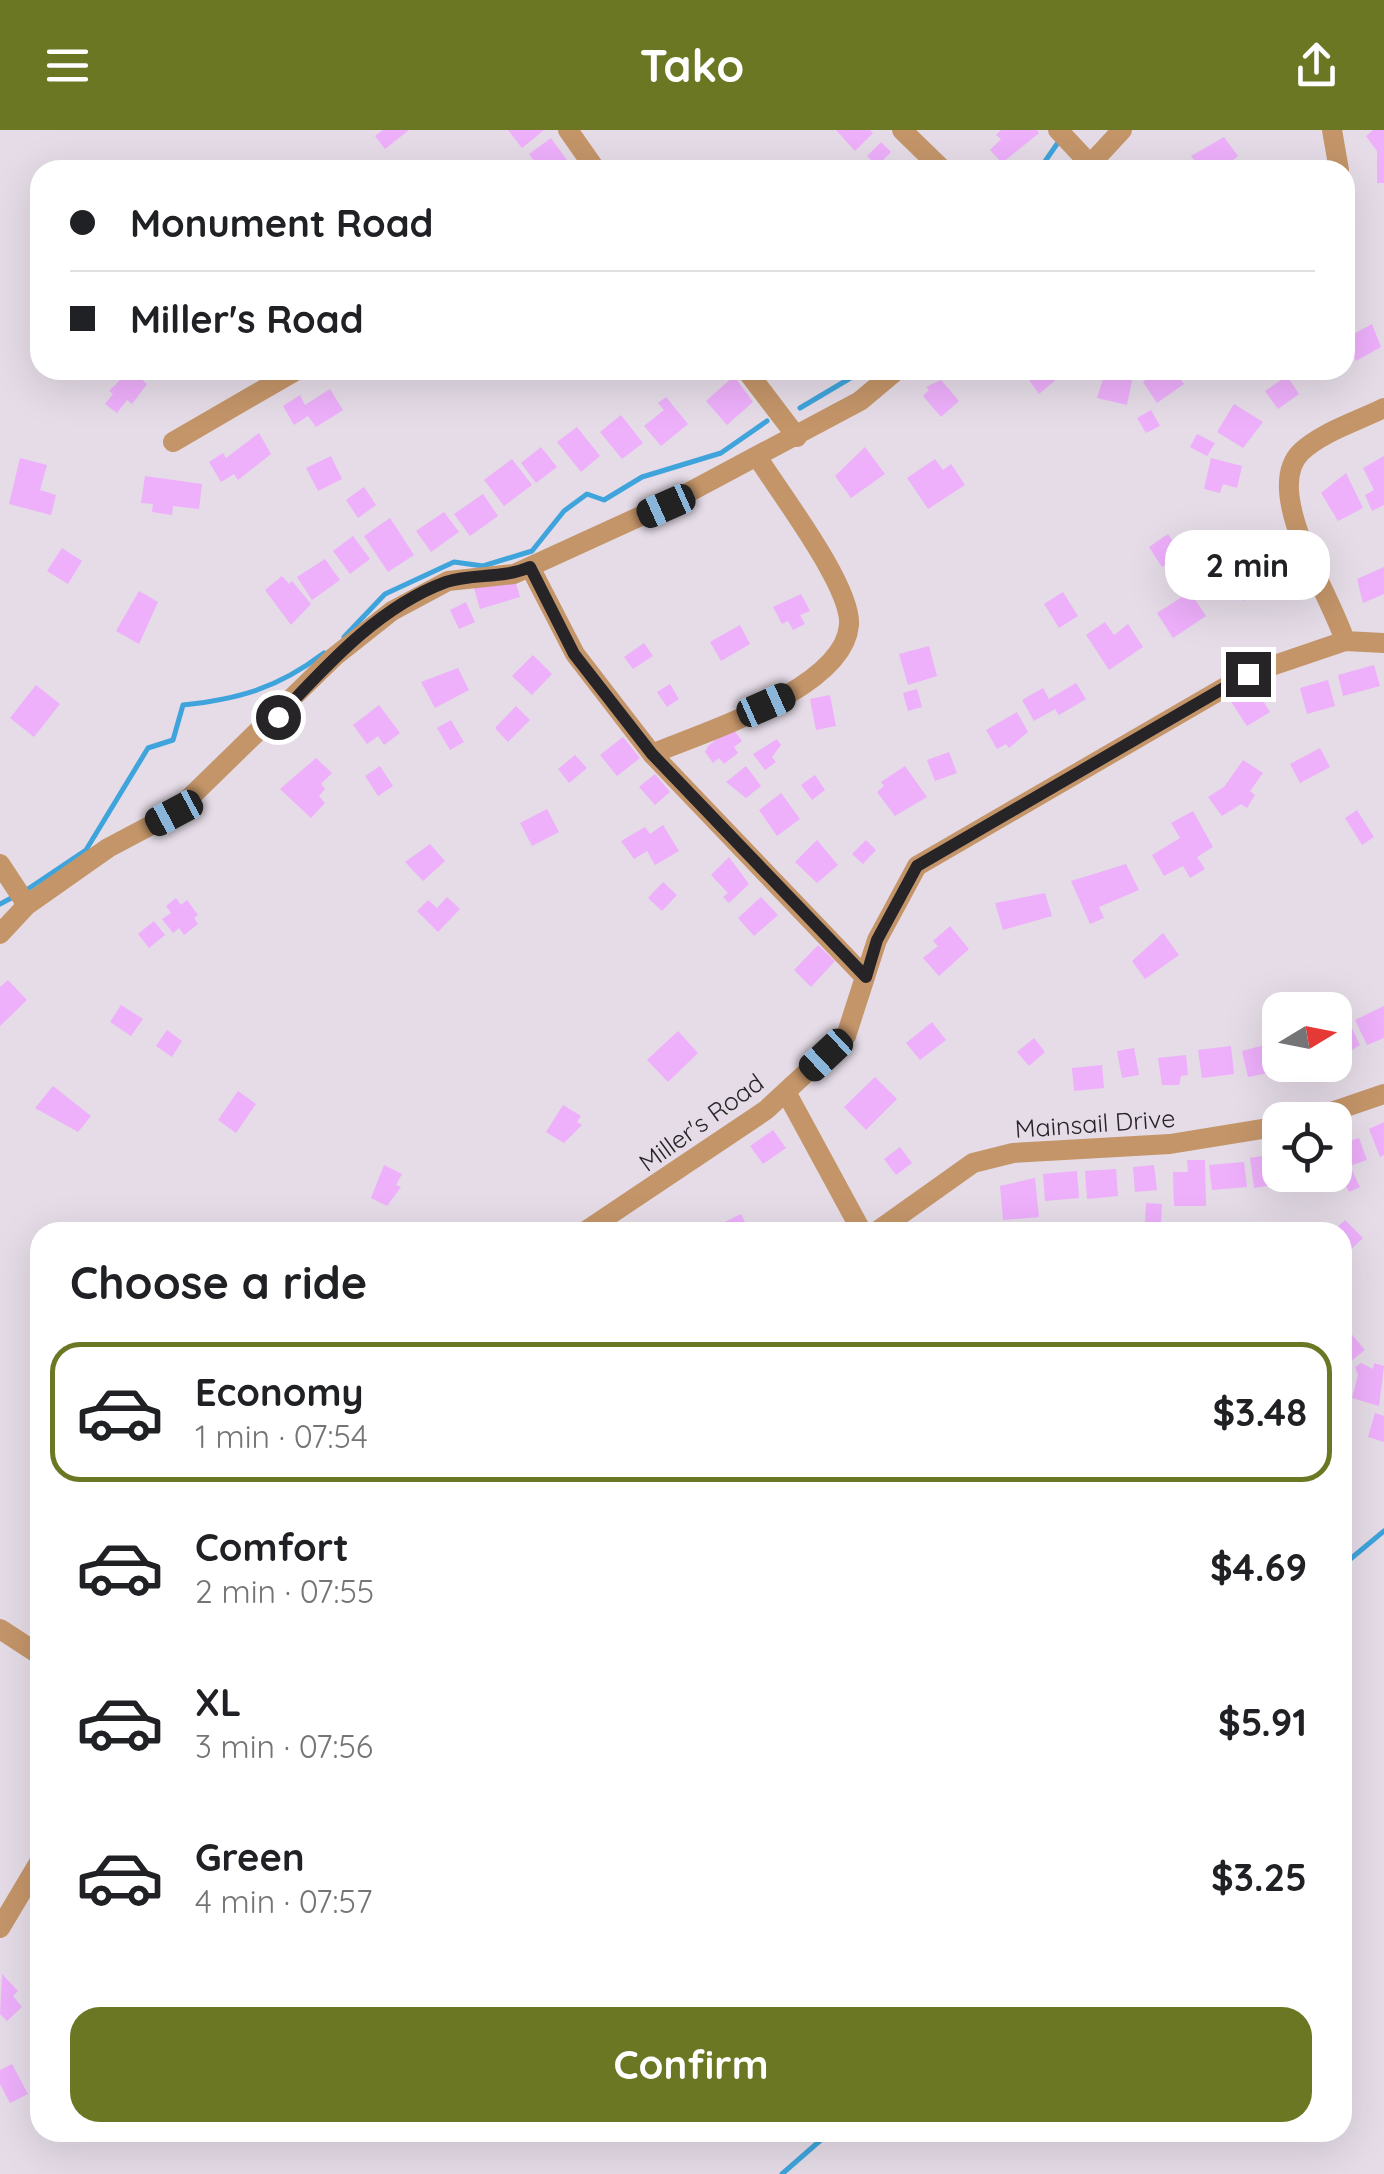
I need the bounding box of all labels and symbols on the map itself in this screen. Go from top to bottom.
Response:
car [632,480,700,532]
callout: 2 min [1166,529,1330,599]
route end [1226,652,1271,697]
car [732,679,800,731]
route start [256,695,301,740]
car [140,786,208,840]
north arrow [1262,992,1352,1082]
car [794,1024,858,1086]
street label: Miller's Road [633,1066,769,1178]
street label: Mainsail Drive [1014,1102,1176,1144]

